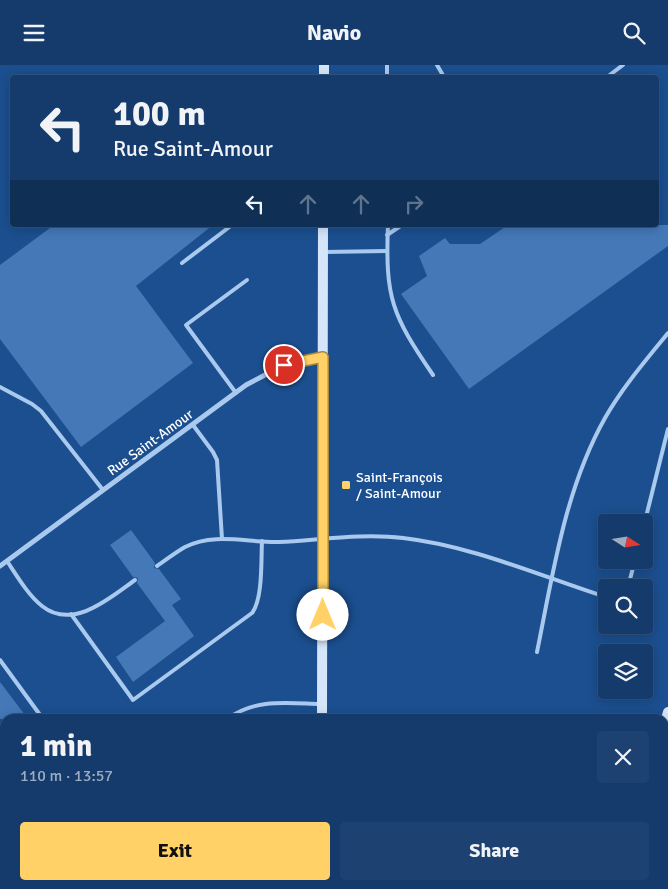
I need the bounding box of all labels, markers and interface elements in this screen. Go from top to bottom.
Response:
icon: menu [20,19,48,47]
text: Navio [307,19,361,46]
icon: search [620,19,648,47]
text: 100 m [113,92,206,135]
icon: left [30,95,95,160]
text: Rue Saint-Amour [113,135,273,162]
icon: left [241,190,269,218]
icon: ahead [294,190,322,218]
icon: ahead [347,190,375,218]
icon: right [400,190,428,218]
pin [263,344,305,386]
icon: arrive [270,351,298,379]
street label: Rue Saint-Amour [104,405,197,479]
place label: Saint-François / Saint-Amour [356,469,443,502]
marker: Saint-François / Saint-Amour [340,479,352,491]
north arrow [598,514,652,569]
map controls [598,514,653,699]
button: search [598,579,653,634]
position arrow [296,588,348,640]
button: layers [598,644,653,699]
text: 1 min [20,728,92,765]
button: close [597,731,649,783]
text: 110 m · 13:57 [20,766,113,786]
button: Exit [20,822,330,880]
button: Share [340,822,649,880]

